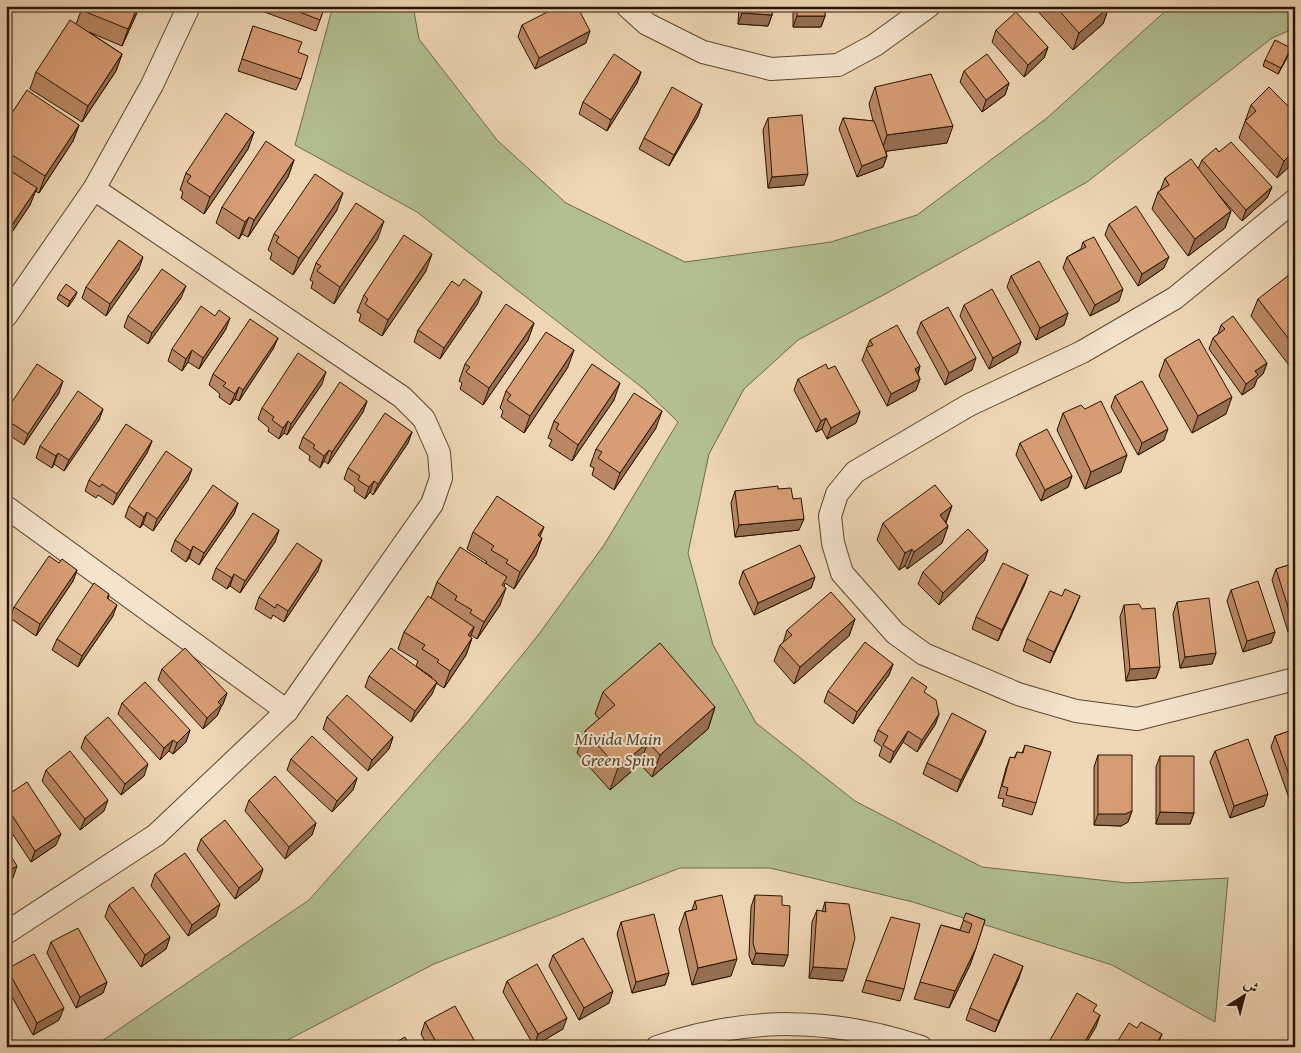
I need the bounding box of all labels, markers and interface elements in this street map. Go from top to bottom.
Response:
park label: Mivida Main Green Spin [574,725,662,773]
north arrow [1218,970,1268,1020]
text: ش [1240,973,1263,998]

